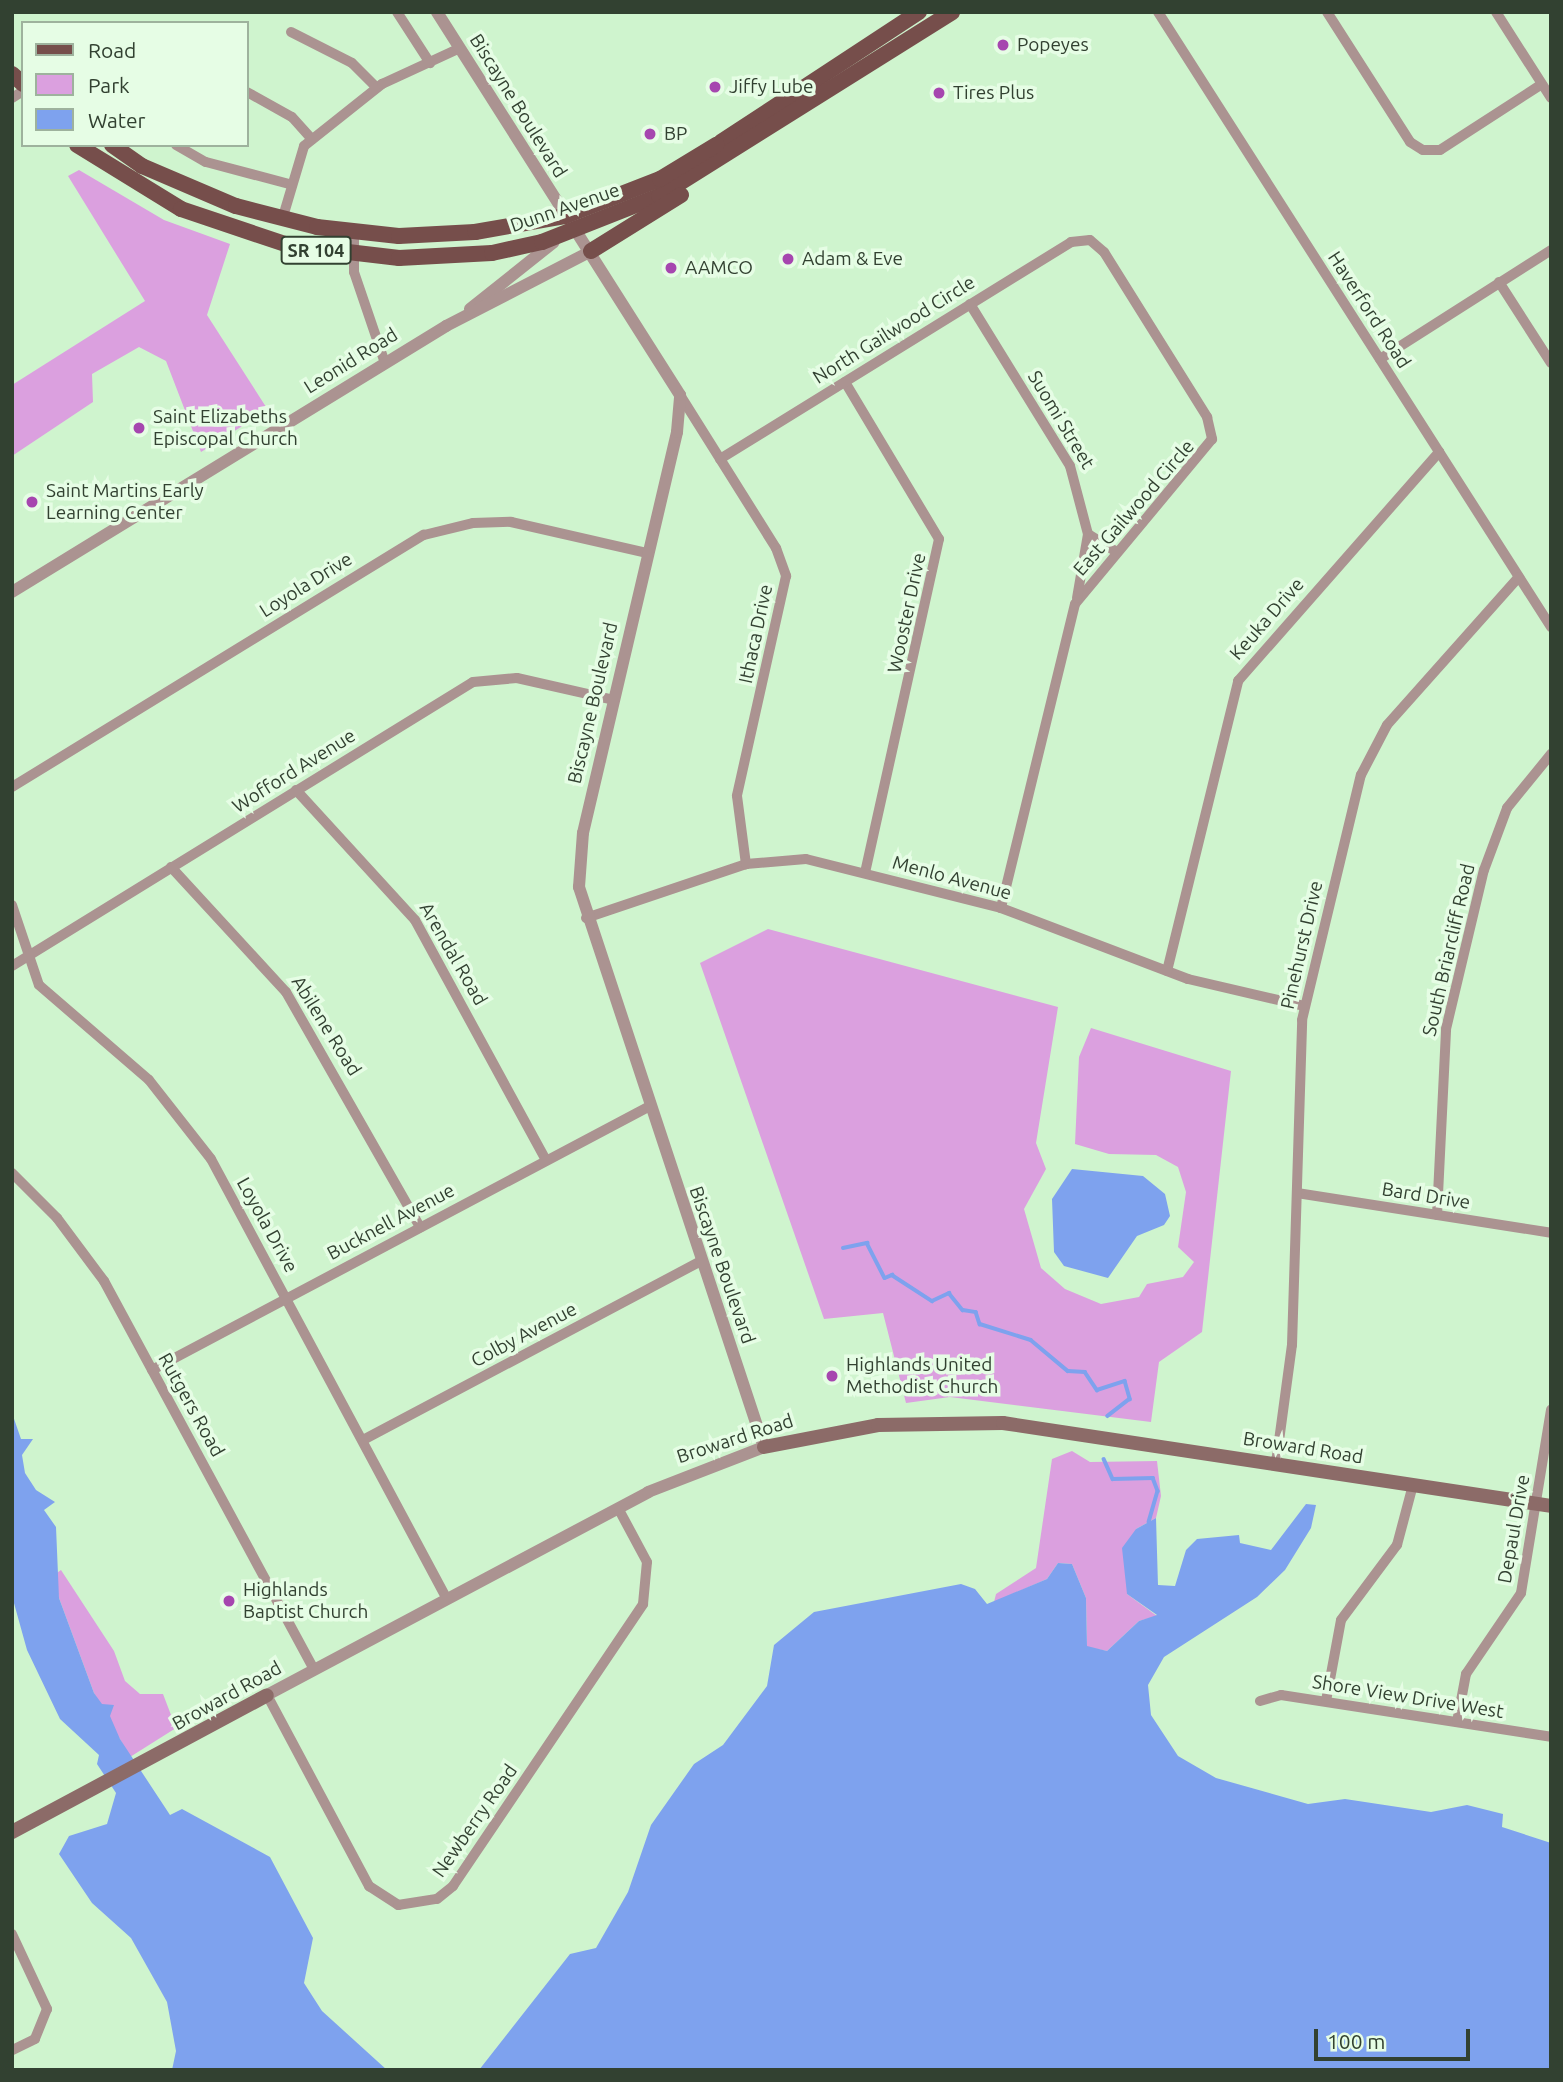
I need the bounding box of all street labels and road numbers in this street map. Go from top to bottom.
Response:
street label: Biscayne Boulevard [465,30,571,182]
street label: Dunn Avenue [507,179,623,237]
road number: SR 104 [279,236,353,264]
street label: Haverford Road [1323,247,1415,373]
street label: North Gailwood Circle [809,271,979,389]
street label: Leonid Road [300,323,402,399]
street label: Suomi Street [1023,367,1099,473]
street label: East Gailwood Circle [1069,435,1199,581]
street label: Loyola Drive [255,548,357,622]
street label: Wooster Drive [883,551,931,675]
street label: Keuka Drive [1225,573,1309,665]
street label: Ithaca Drive [734,582,778,686]
street label: Biscayne Boulevard [563,620,623,786]
street label: Wofford Avenue [228,724,360,818]
street label: Menlo Avenue [890,851,1014,905]
street label: South Briarcliff Road [1418,861,1480,1039]
street label: Pinehurst Drive [1276,879,1328,1011]
street label: Arendal Road [414,899,492,1009]
street label: Abilene Road [286,972,366,1080]
street label: Loyola Drive [232,1174,302,1276]
street label: Bard Drive [1380,1178,1472,1214]
street label: Bucknell Avenue [323,1179,459,1265]
street label: Biscayne Boulevard [684,1183,760,1347]
street label: Colby Avenue [467,1298,581,1372]
street label: Rutgers Road [153,1349,229,1461]
street label: Broward Road [674,1409,796,1469]
street label: Broward Road [1241,1427,1365,1469]
street label: Depaul Drive [1493,1473,1535,1585]
street label: Broward Road [168,1657,286,1735]
street label: Shore View Drive West [1311,1671,1505,1723]
street label: Newberry Road [428,1760,522,1882]

